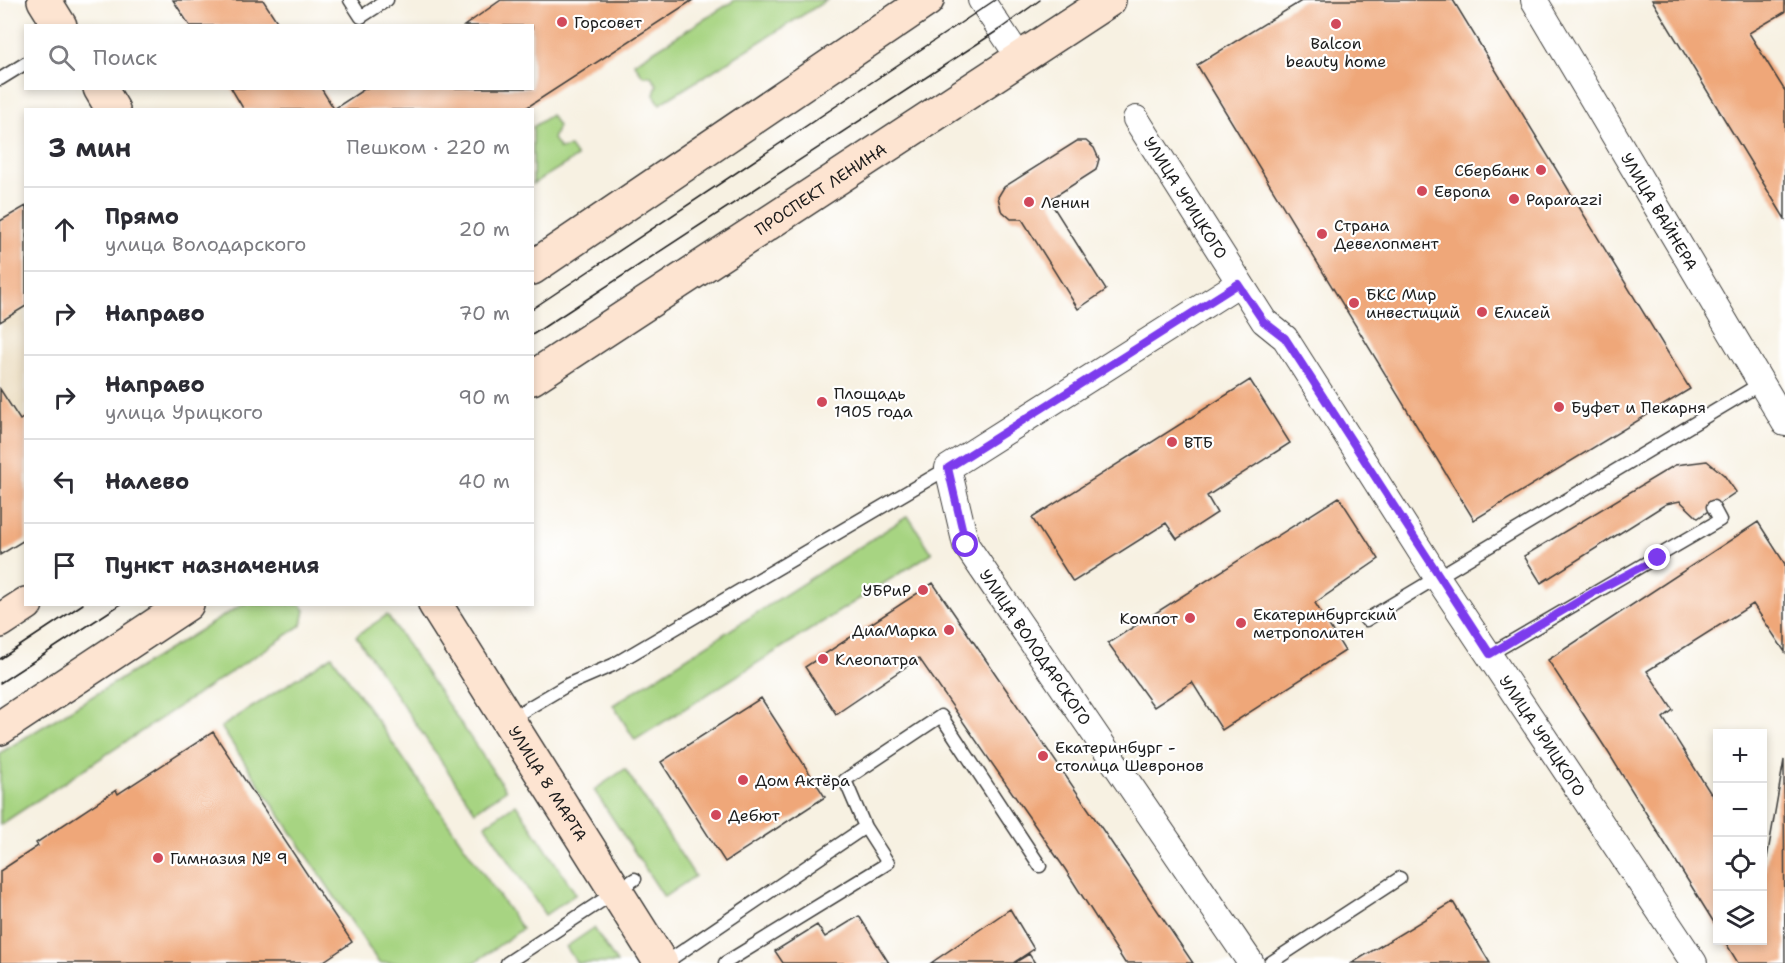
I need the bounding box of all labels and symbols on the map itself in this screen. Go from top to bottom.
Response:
place label: Горсовет [574,12,643,33]
marker: Горсовет [555,15,569,29]
marker: Balcon beauty home [1329,17,1343,31]
place label: Balcon beauty home [1286,33,1386,72]
street label: УЛИЦА УРИЦКОГО [1139,133,1232,263]
street label: ПРОСПЕКТ ЛЕНИНА [751,139,891,240]
street label: УЛИЦА ВАЙНЕРА [1616,149,1702,275]
place label: Сбербанк [1454,160,1530,181]
marker: Сбербанк [1534,163,1548,177]
place label: Европа [1434,181,1490,202]
marker: Европа [1415,184,1429,198]
place label: Paparazzi [1526,189,1602,210]
place label: Ленин [1041,192,1090,213]
marker: Paparazzi [1507,192,1521,206]
marker: Ленин [1022,195,1036,209]
place label: Страна Девелопмент [1334,215,1440,254]
marker: Страна Девелопмент [1315,227,1329,241]
place label: БКС Мир инвестиций [1366,284,1460,323]
marker: БКС Мир инвестиций [1347,296,1361,310]
place label: Елисей [1494,302,1550,323]
marker: Елисей [1475,305,1489,319]
place label: Площадь 1905 года [834,383,913,422]
marker: Площадь 1905 года [815,395,829,409]
place label: Буфет и Пекарня [1571,397,1706,418]
marker: Буфет и Пекарня [1552,400,1566,414]
place label: ВТБ [1184,432,1213,453]
marker: ВТБ [1165,435,1179,449]
route start [952,531,978,557]
route end [1644,544,1670,570]
street label: УЛИЦА ВОЛОДАРСКОГО [975,565,1096,729]
place label: УБРиР [862,580,911,601]
marker: УБРиР [916,583,930,597]
place label: Екатеринбургский метрополитен [1253,604,1397,643]
place label: Компот [1120,608,1179,629]
marker: Компот [1183,611,1197,625]
marker: Екатеринбургский метрополитен [1234,616,1248,630]
place label: ДиаМарка [852,620,937,641]
marker: ДиаМарка [942,623,956,637]
place label: Клеопатра [835,649,918,670]
marker: Клеопатра [816,652,830,666]
street label: УЛИЦА УРИЦКОГО [1494,671,1590,800]
street label: УЛИЦА 8 МАРТА [503,722,592,845]
place label: Екатеринбург - столица Шевронов [1055,737,1204,776]
marker: Екатеринбург - столица Шевронов [1036,749,1050,763]
place label: Дом Актёра [755,770,850,791]
marker: Дом Актёра [736,773,750,787]
place label: Дебют [728,805,780,826]
marker: Дебют [709,808,723,822]
place label: Гимназия № 9 [170,848,288,869]
marker: Гимназия № 9 [151,851,165,865]

